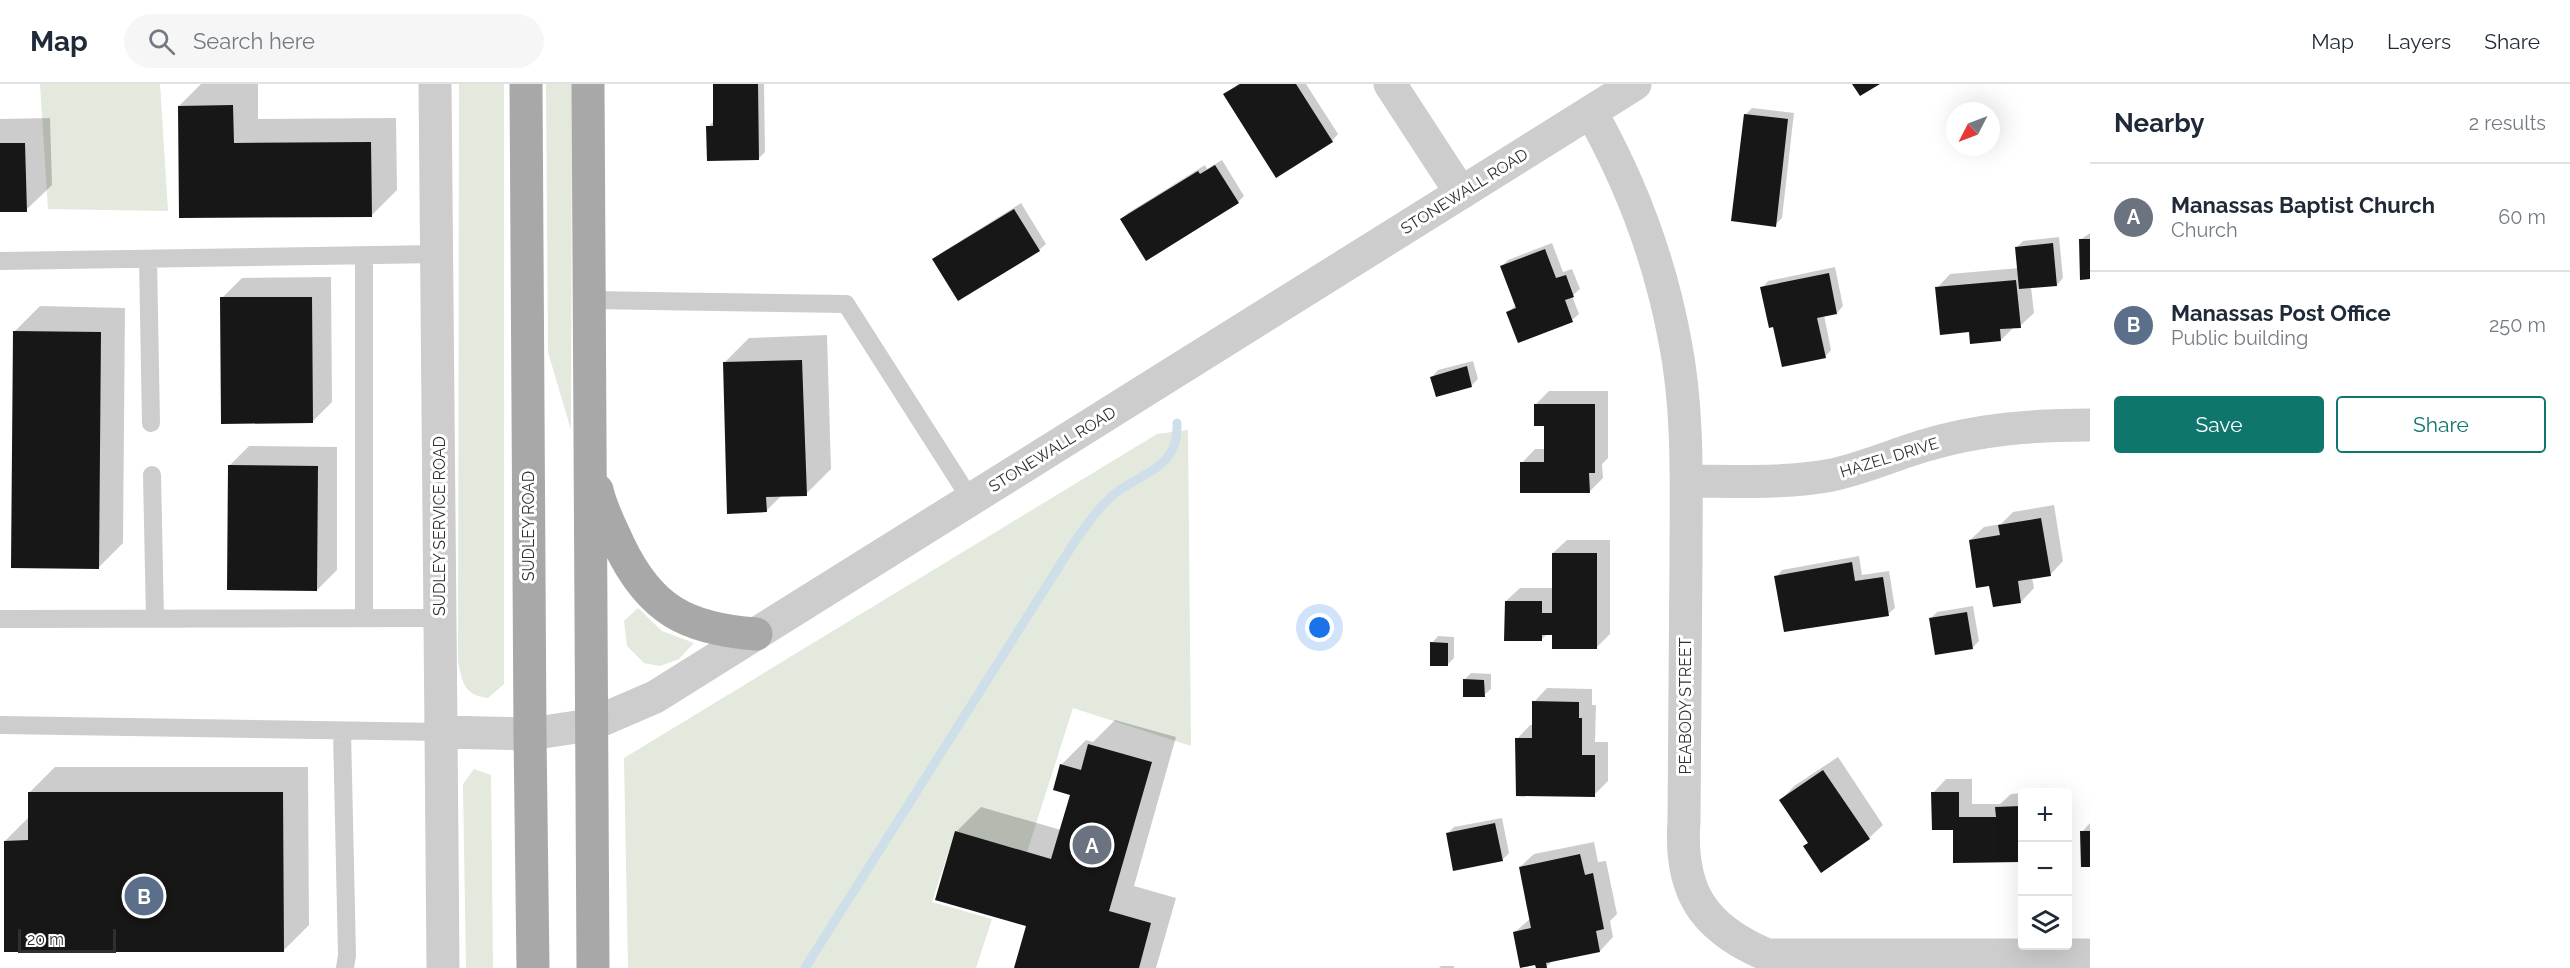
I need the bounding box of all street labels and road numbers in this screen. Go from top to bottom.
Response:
street label: STONEWALL ROAD [1397,145,1531,238]
street label: STONEWALL ROAD [985,403,1119,496]
street label: HAZEL DRIVE [1838,433,1941,481]
street label: SUDLEY SERVICE ROAD [430,436,449,616]
street label: SUDLEY ROAD [519,471,538,581]
street label: PEABODY STREET [1676,637,1695,774]

